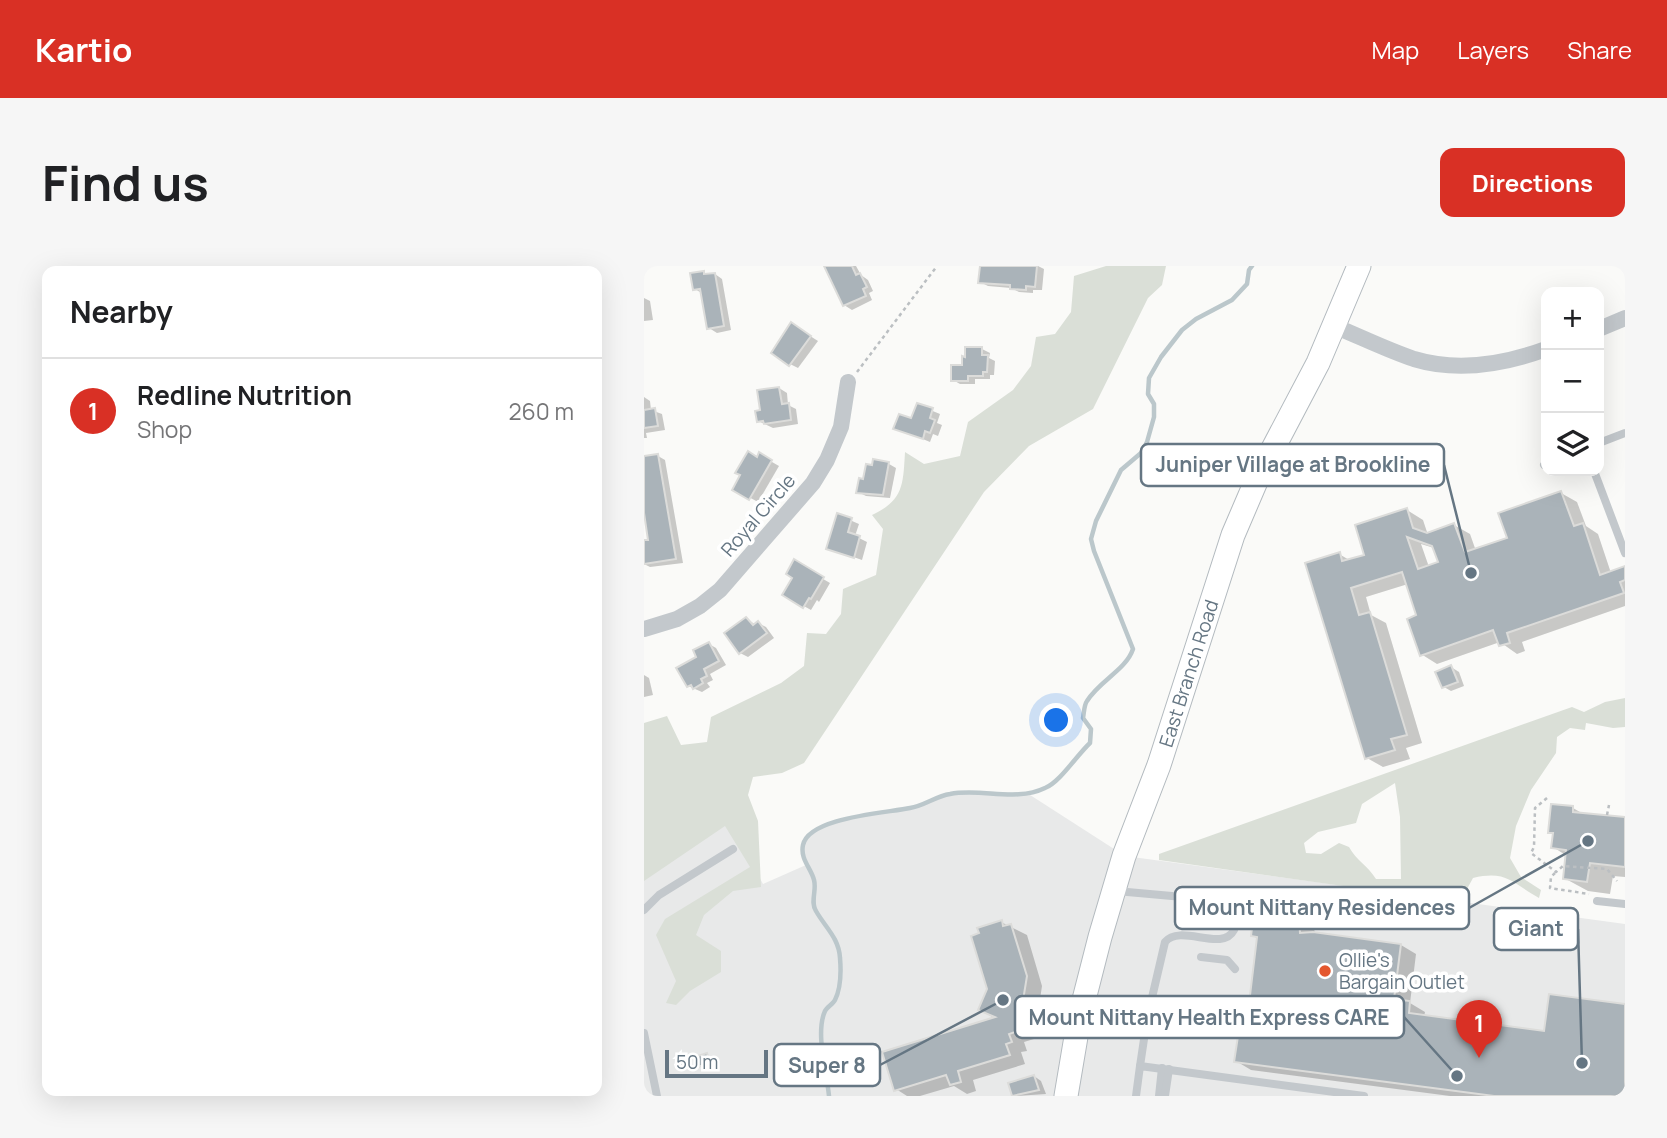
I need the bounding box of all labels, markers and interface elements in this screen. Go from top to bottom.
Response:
text: Kartio [35,27,132,72]
text: Map [1372,33,1419,66]
text: Layers [1457,33,1529,66]
text: Share [1567,33,1632,66]
button: Directions [1440,148,1625,217]
text: Find us [42,149,209,216]
map controls [1541,287,1604,476]
button: + [1541,287,1604,350]
text: Nearby [70,291,173,332]
button: − [1541,350,1604,413]
text: Redline Nutrition [137,377,352,413]
text: 1 [88,395,98,427]
text: 260 m [508,395,574,427]
text: Shop [137,413,192,445]
button: layers [1541,413,1604,476]
callout: Juniper Village at Brookline [1141,444,1444,486]
text: Juniper Village at Brookline [1156,450,1430,478]
street label: Royal Circle [715,468,801,562]
street label: East Branch Road [1153,596,1224,750]
your location [1039,703,1073,737]
callout: Mount Nittany Residences [1175,887,1469,929]
text: Mount Nittany Residences [1189,893,1455,921]
callout: Giant [1494,908,1578,950]
text: Giant [1508,914,1564,942]
place label: Ollie's Bargain Outlet [1339,947,1465,995]
marker: Ollie's Bargain Outlet [1317,963,1333,979]
callout: Mount Nittany Health Express CARE [1015,996,1404,1038]
pin: 1 [1456,1000,1502,1058]
text: Mount Nittany Health Express CARE [1028,1003,1390,1031]
callout: Super 8 [774,1044,880,1086]
scale bar [665,1047,768,1079]
text: 50 m [676,1049,718,1075]
text: Super 8 [788,1051,866,1079]

